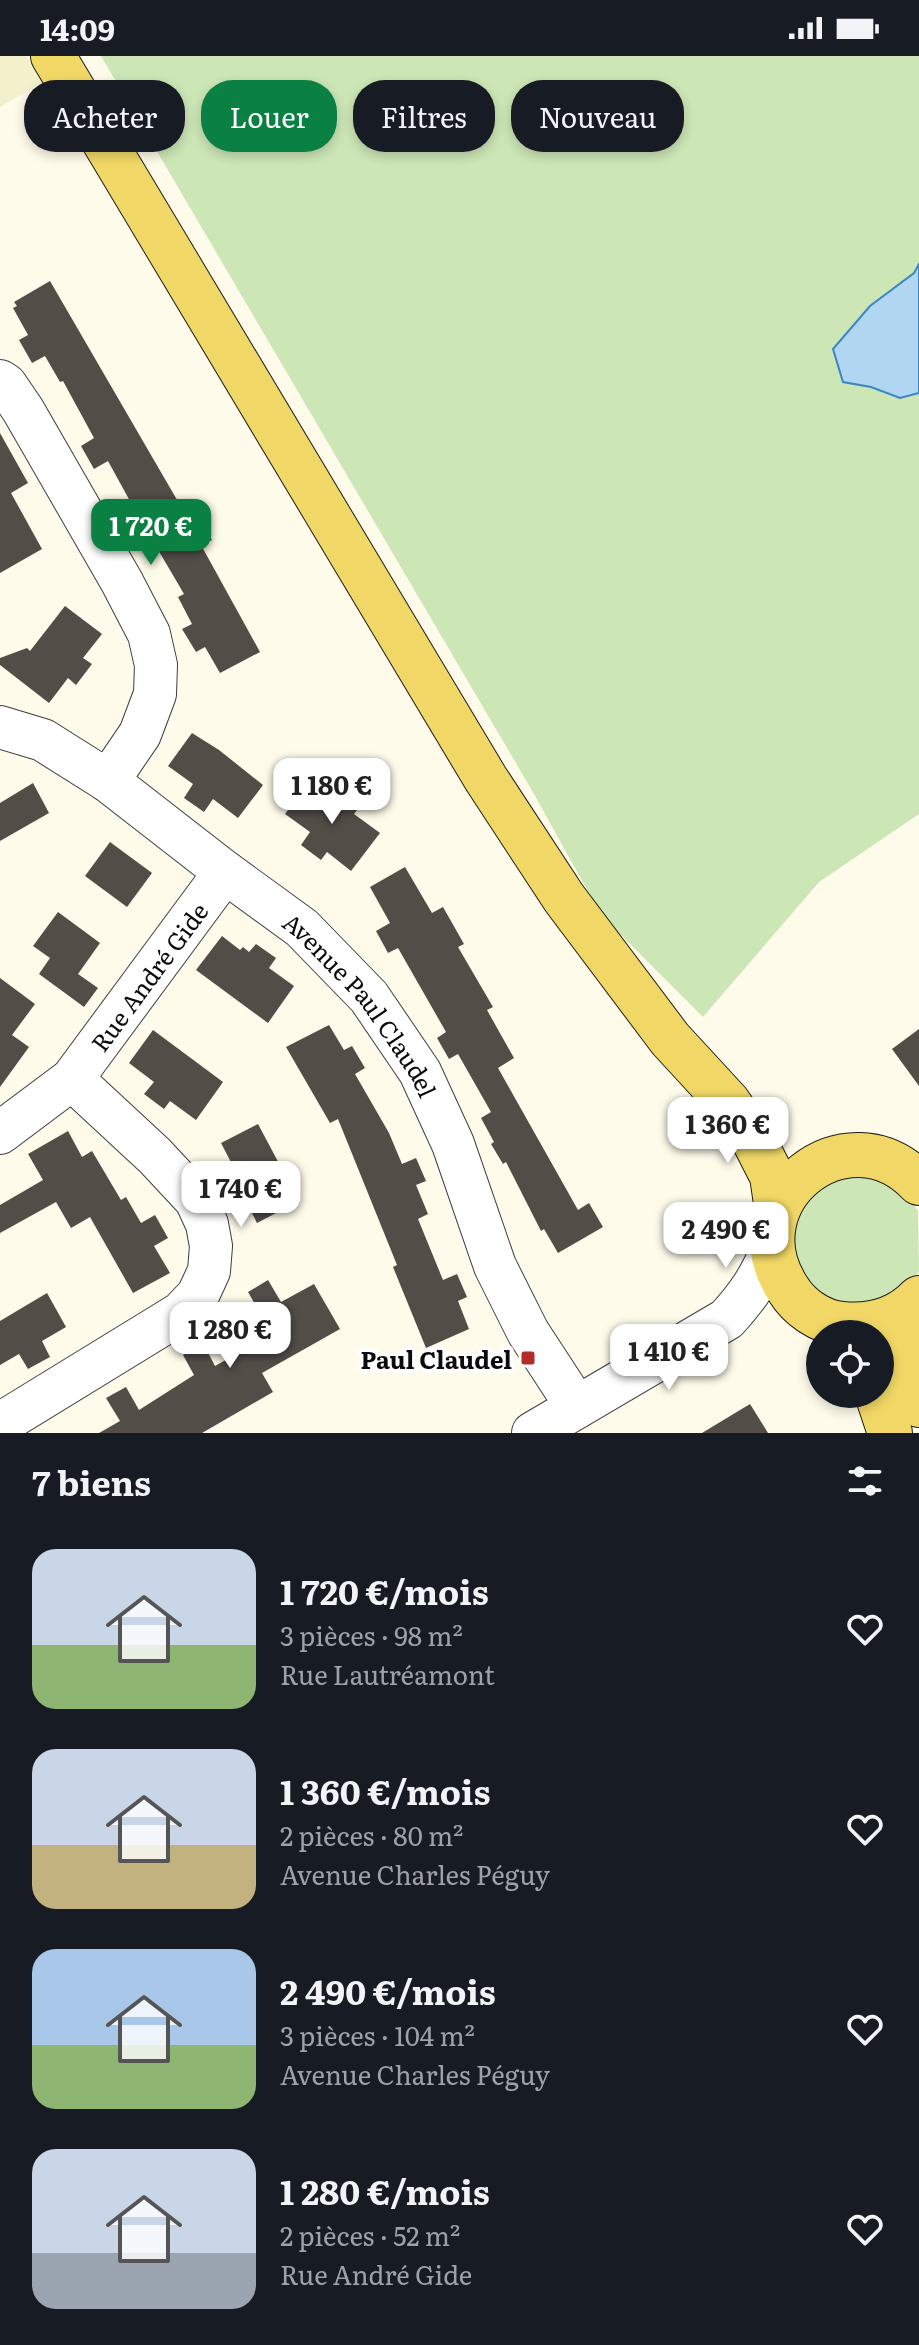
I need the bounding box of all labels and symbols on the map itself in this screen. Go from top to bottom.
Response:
pin: 1 720 € [77,499,225,567]
pin: 1 180 € [258,758,406,826]
street label: Rue André Gide [81,894,215,1058]
street label: Avenue Paul Claudel [277,903,446,1102]
pin: 1 360 € [654,1097,802,1165]
pin: 1 740 € [167,1161,315,1229]
pin: 2 490 € [652,1202,800,1270]
pin: 1 280 € [156,1302,304,1370]
pin: 1 410 € [595,1324,743,1392]
place label: Paul Claudel [361,1341,512,1376]
marker: Paul Claudel [519,1349,537,1367]

